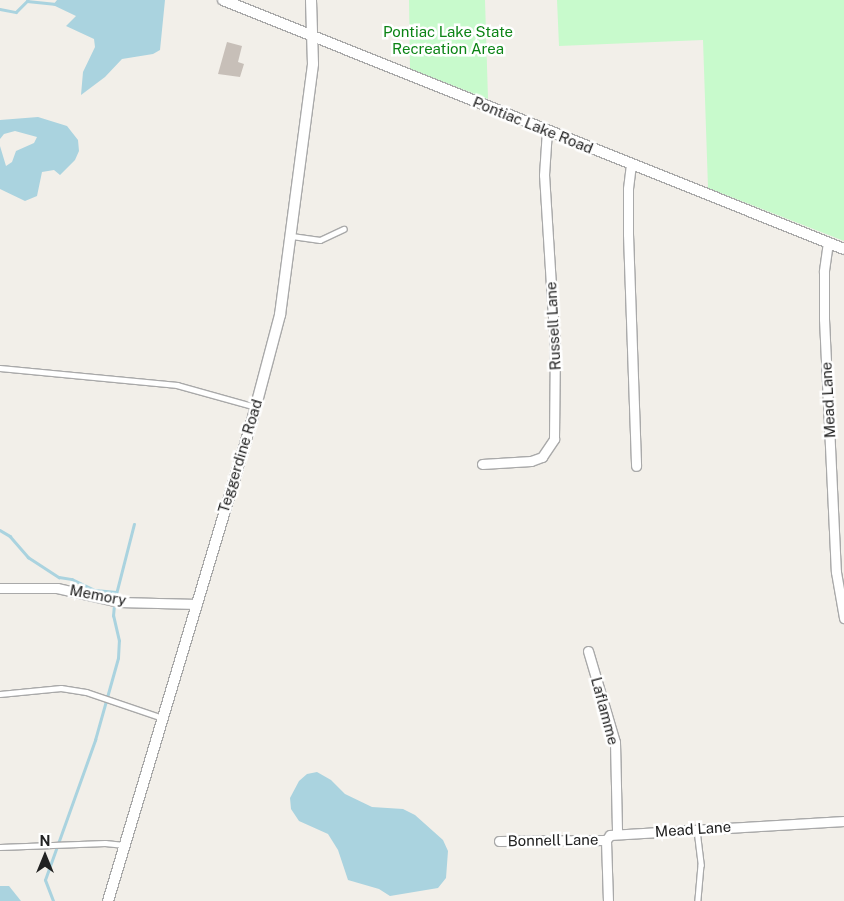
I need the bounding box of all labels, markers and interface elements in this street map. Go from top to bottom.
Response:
park label: Pontiac Lake State Recreation Area [383,22,513,57]
street label: Pontiac Lake Road [470,93,596,157]
street label: Russell Lane [542,281,564,371]
street label: Mead Lane [817,361,839,439]
street label: Teggerdine Road [214,397,266,515]
street label: Memory [68,581,128,609]
street label: Laflamme [587,675,623,747]
street label: Mead Lane [654,817,732,841]
street label: Bonnell Lane [507,830,599,850]
north arrow [20,831,70,881]
text: N [40,833,50,849]

